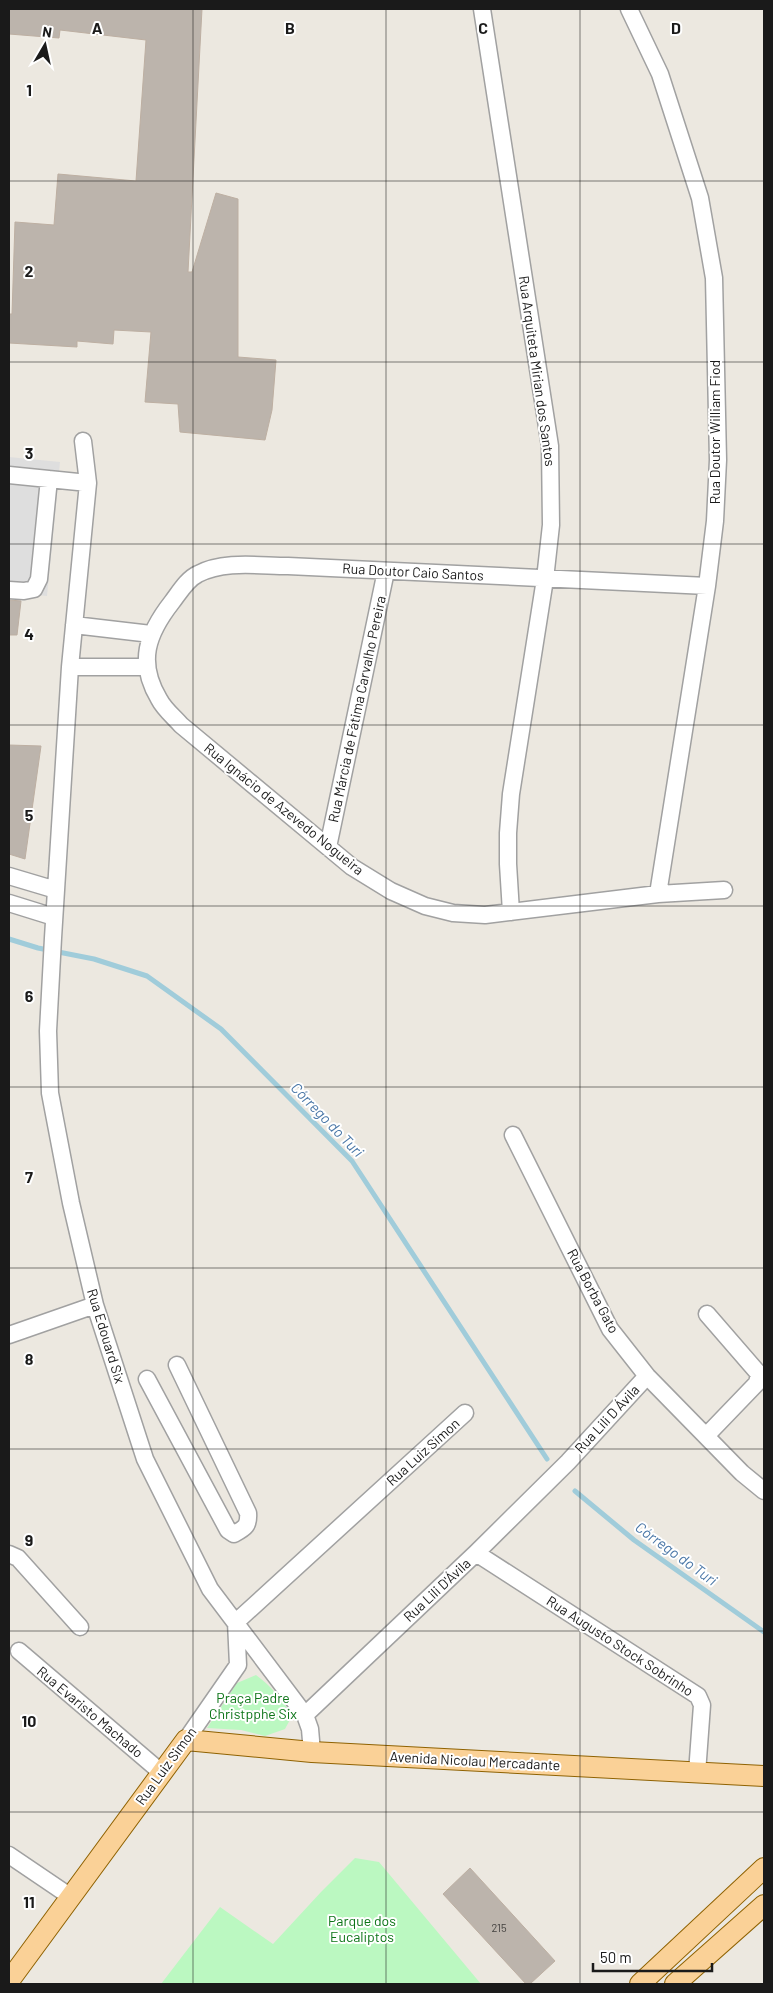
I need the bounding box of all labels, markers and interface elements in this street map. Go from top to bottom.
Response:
text: A [92,18,103,37]
text: B [285,18,295,37]
text: C [478,18,488,37]
text: D [671,18,681,37]
north arrow [20,20,70,70]
text: N [41,23,53,41]
text: 1 [26,80,32,99]
text: 2 [25,261,34,280]
street label: Rua Arquiteta Mirian dos Santos [516,275,559,468]
street label: Rua Doutor William Fiod [706,360,723,504]
text: 3 [25,443,33,462]
street label: Rua Doutor Caio Santos [342,559,485,584]
street label: Rua Márcia de Fátima Carvalho Pereira [324,594,389,824]
text: 4 [24,624,34,643]
street label: Rua Ignácio de Azevedo Nogueira [201,739,367,878]
text: 5 [25,805,34,824]
text: 6 [25,986,34,1005]
water label: Córrego do Turi [288,1078,368,1161]
text: 7 [25,1167,33,1186]
street label: Rua Borba Gato [564,1246,623,1336]
street label: Rua Edouard Six [84,1286,129,1386]
text: 8 [25,1349,34,1368]
street label: Rua Lili D Ávila [571,1381,643,1456]
street label: Rua Luiz Simon [383,1414,463,1489]
water label: Córrego do Turi [632,1517,721,1589]
text: 9 [25,1530,33,1549]
street label: Rua Lili D'Ávila [400,1554,474,1625]
street label: Rua Augusto Stock Sobrinho [544,1592,697,1699]
street label: Rua Evaristo Machado [34,1662,147,1761]
park label: Praça Padre Christpphe Six [209,1689,297,1722]
text: 10 [22,1711,36,1730]
street label: Rua Luiz Simon [132,1723,200,1808]
street label: Avenida Nicolau Mercadante [389,1748,561,1773]
text: 11 [23,1892,35,1911]
park label: Parque dos Eucaliptos [328,1912,396,1945]
house number: 215 [491,1921,507,1934]
scale bar [593,1940,712,1972]
text: 50 m [600,1948,632,1966]

